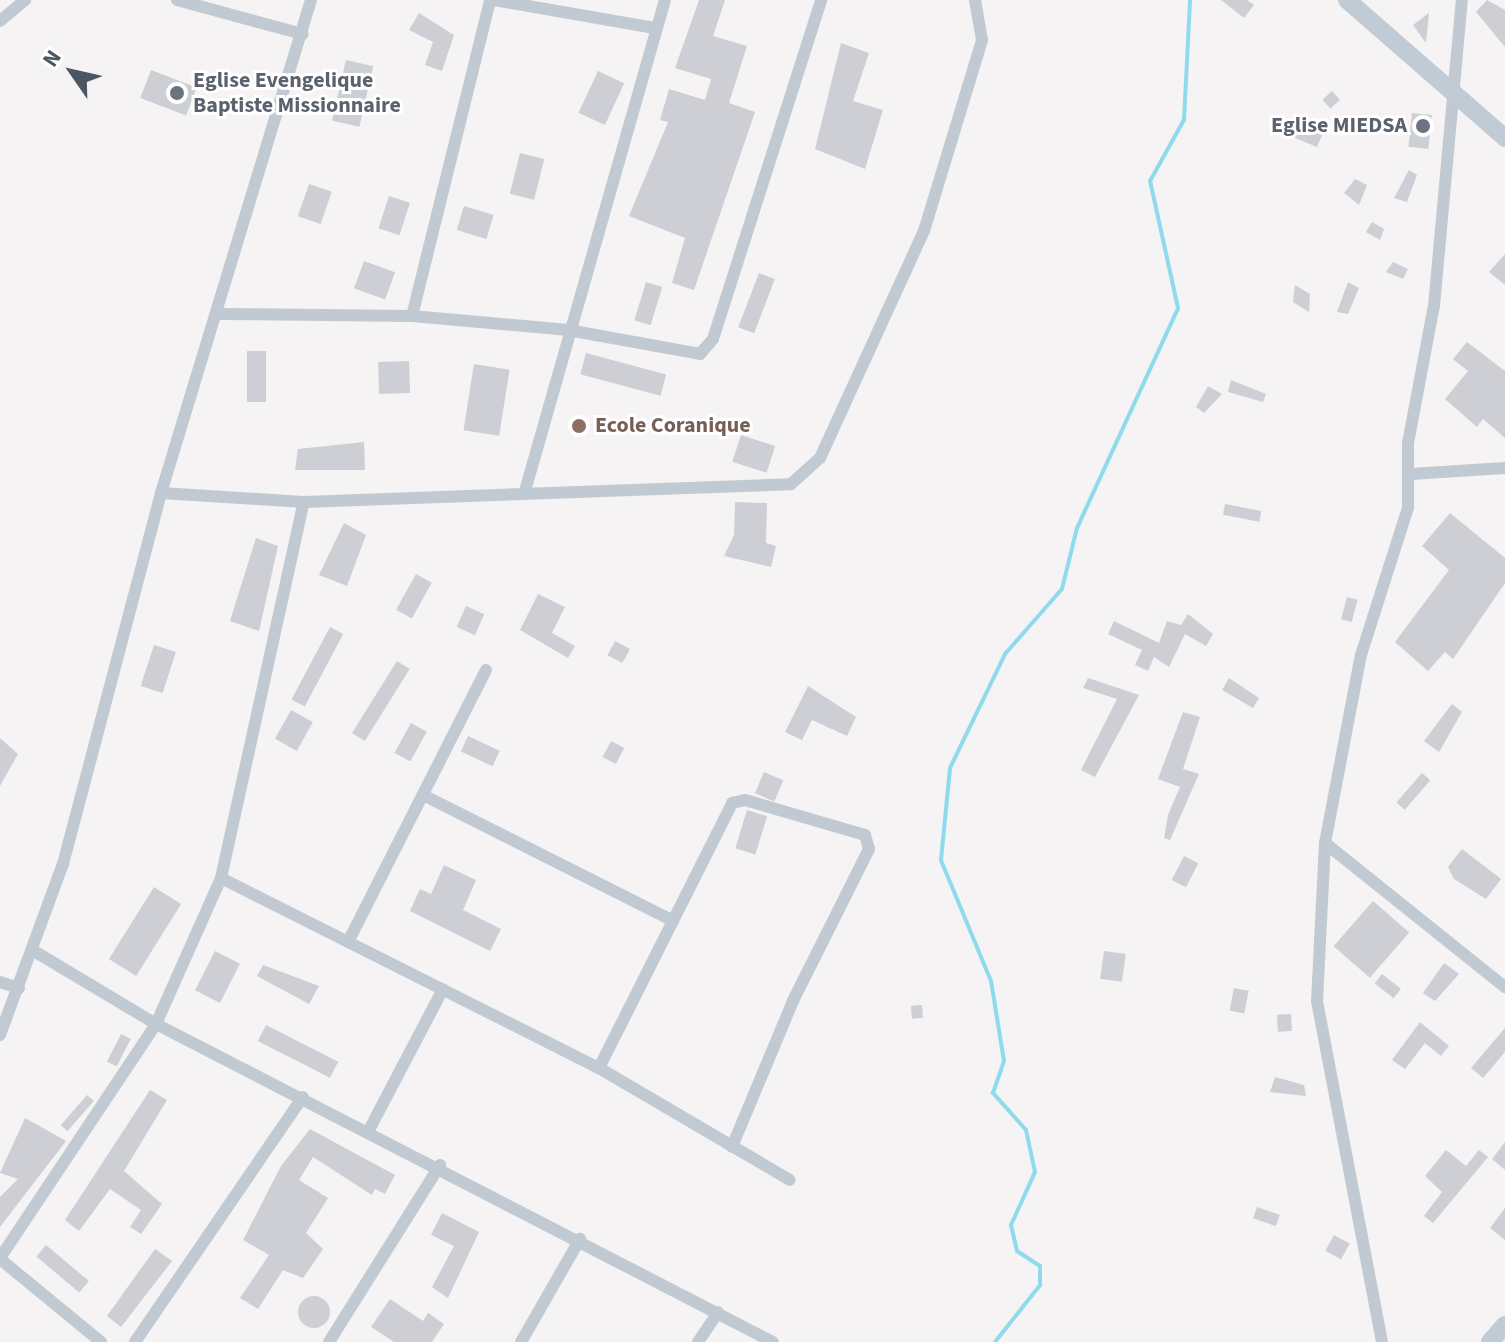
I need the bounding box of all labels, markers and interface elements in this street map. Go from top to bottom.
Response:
north arrow [32,32,112,112]
text: N [35,44,69,74]
place label: Eglise Evengelique Baptiste Missionnaire [193,67,401,118]
marker: Eglise Evengelique Baptiste Missionnaire [168,84,186,102]
place label: Eglise MIEDSA [1271,113,1407,139]
marker: Eglise MIEDSA [1414,117,1432,135]
place label: Ecole Coranique [595,413,751,439]
marker: Ecole Coranique [570,417,588,435]

